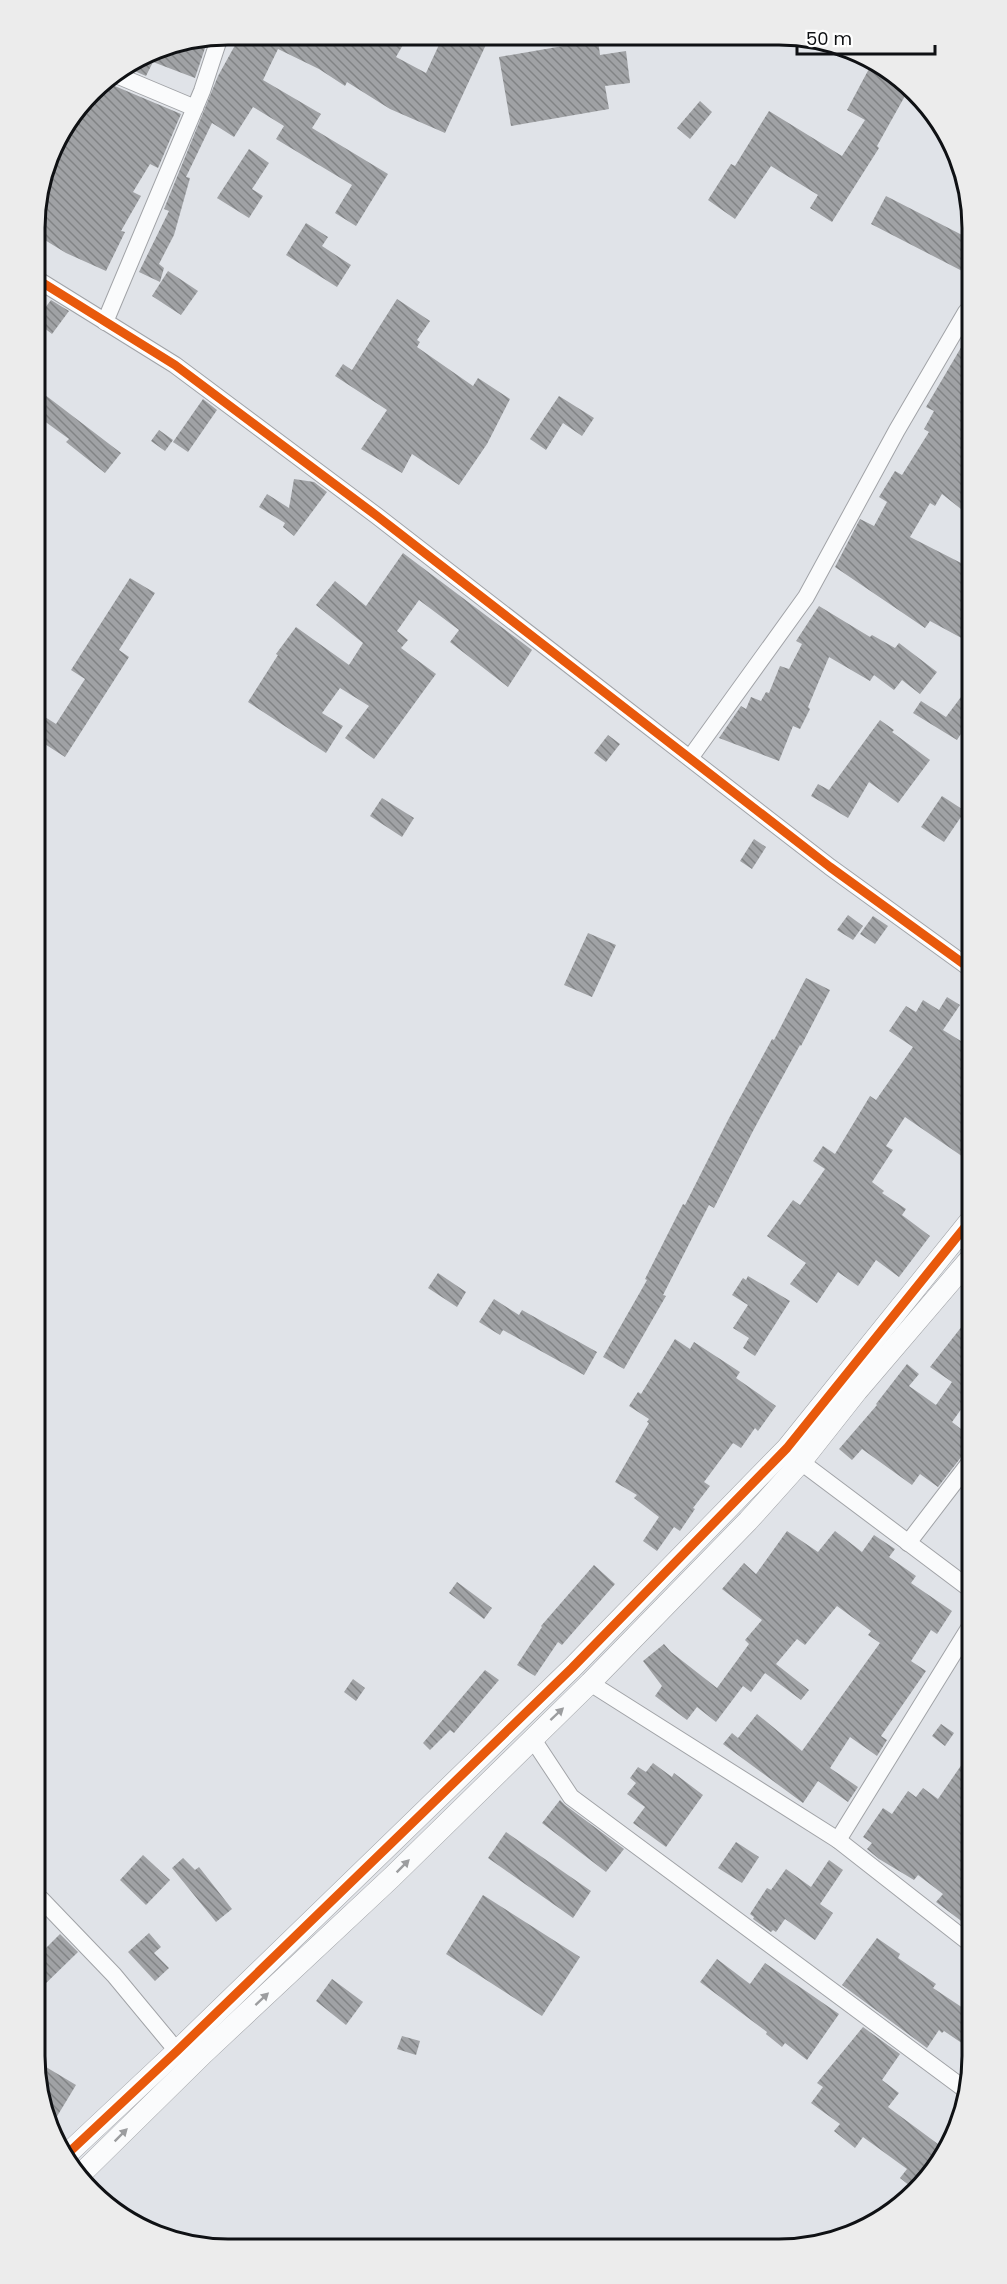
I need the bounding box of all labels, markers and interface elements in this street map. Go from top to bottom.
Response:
scale bar [797,18,935,56]
text: 50 m [806,26,852,51]
one-way arrow [550,1707,565,1721]
one-way arrow [396,1859,410,1873]
one-way arrow [254,1993,268,2007]
one-way arrow [114,2128,129,2142]

